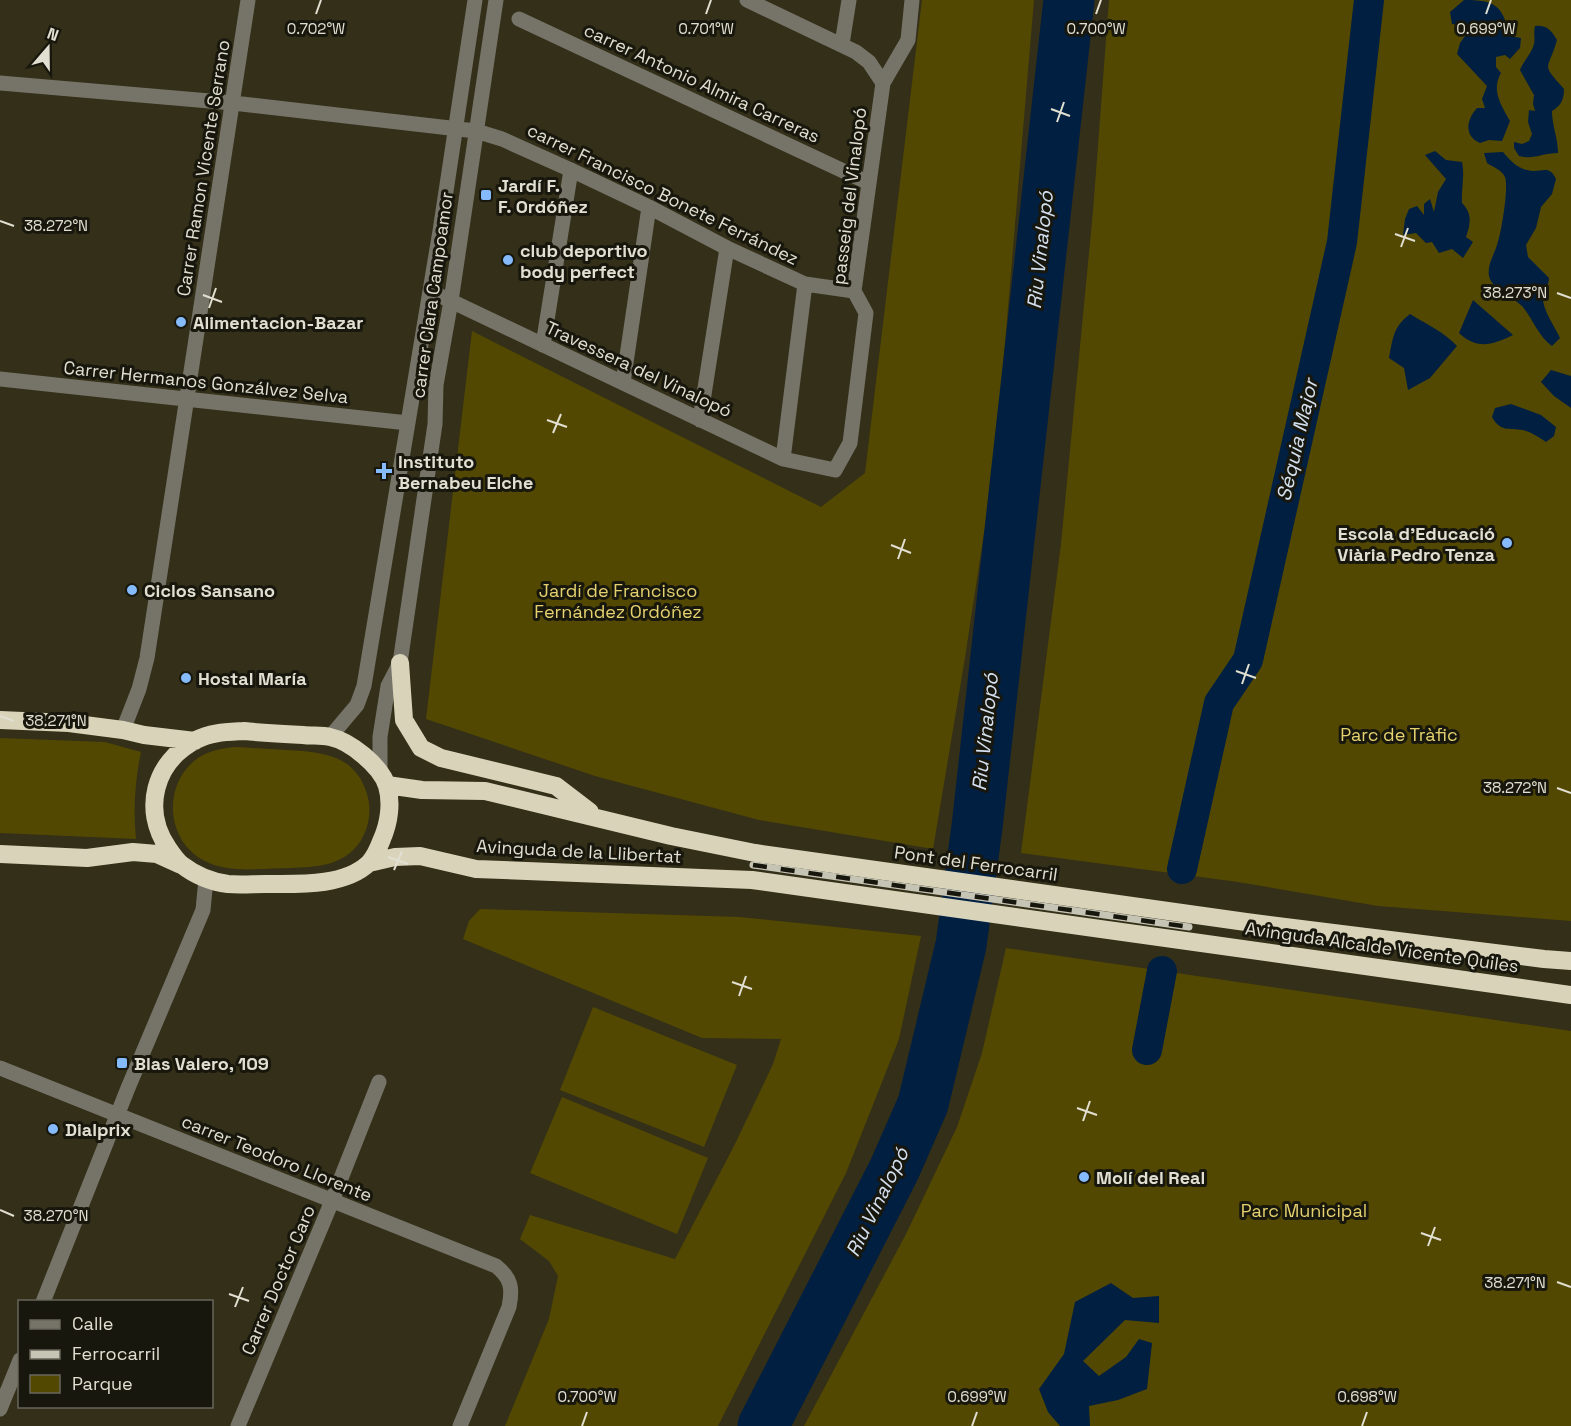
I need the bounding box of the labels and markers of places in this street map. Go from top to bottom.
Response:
place label: Jardí F. F. Ordóñez [498,174,588,218]
marker: Jardí F. F. Ordóñez [479,188,493,202]
place label: club deportivo body perfect [520,239,648,283]
marker: club deportivo body perfect [501,253,515,267]
place label: Alimentacion-Bazar [193,311,363,334]
marker: Alimentacion-Bazar [174,315,188,329]
place label: Instituto Bernabeu Elche [398,450,533,494]
marker: Instituto Bernabeu Elche [375,462,393,480]
place label: Escola d'Educació Viària Pedro Tenza [1337,522,1496,566]
marker: Escola d'Educació Viària Pedro Tenza [1500,536,1514,550]
place label: Ciclos Sansano [144,579,275,602]
marker: Ciclos Sansano [125,583,139,597]
place label: Hostal María [198,667,307,690]
marker: Hostal María [179,671,193,685]
place label: Blas Valero, 109 [134,1052,269,1075]
marker: Blas Valero, 109 [115,1056,129,1070]
place label: Dialprix [65,1118,131,1141]
marker: Dialprix [46,1122,60,1136]
place label: Molí del Real [1096,1166,1205,1189]
marker: Molí del Real [1077,1170,1091,1184]

